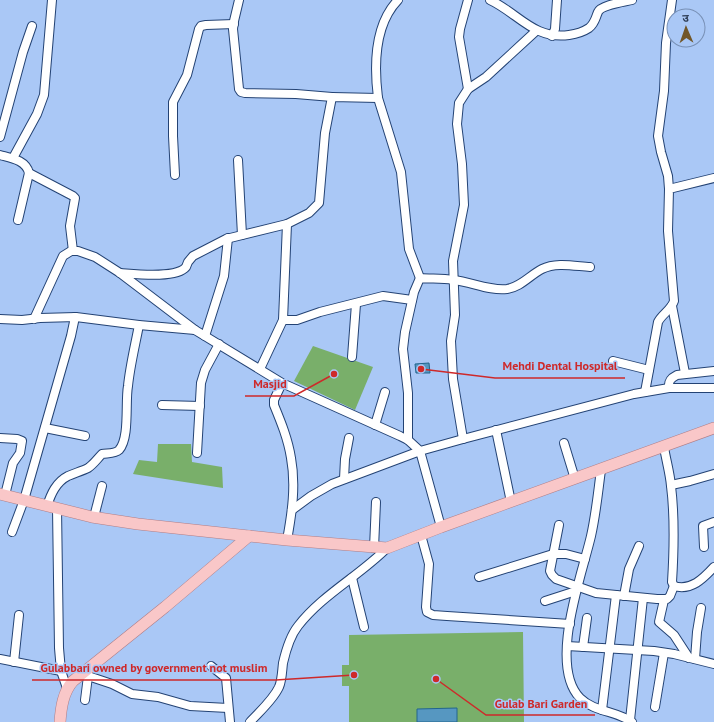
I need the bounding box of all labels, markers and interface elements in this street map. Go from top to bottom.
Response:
north arrow [666,8,706,48]
text: उ [682,11,690,25]
callout: Mehdi Dental Hospital [495,354,625,378]
text: Mehdi Dental Hospital [503,358,618,373]
callout: Masjid [245,372,294,396]
text: Masjid [253,376,287,391]
callout: Gulabbari owned by government not muslim [32,656,276,680]
text: Gulabbari owned by government not muslim [41,660,268,675]
callout: Gulab Bari Garden [486,691,595,715]
text: Gulab Bari Garden [495,696,587,711]

